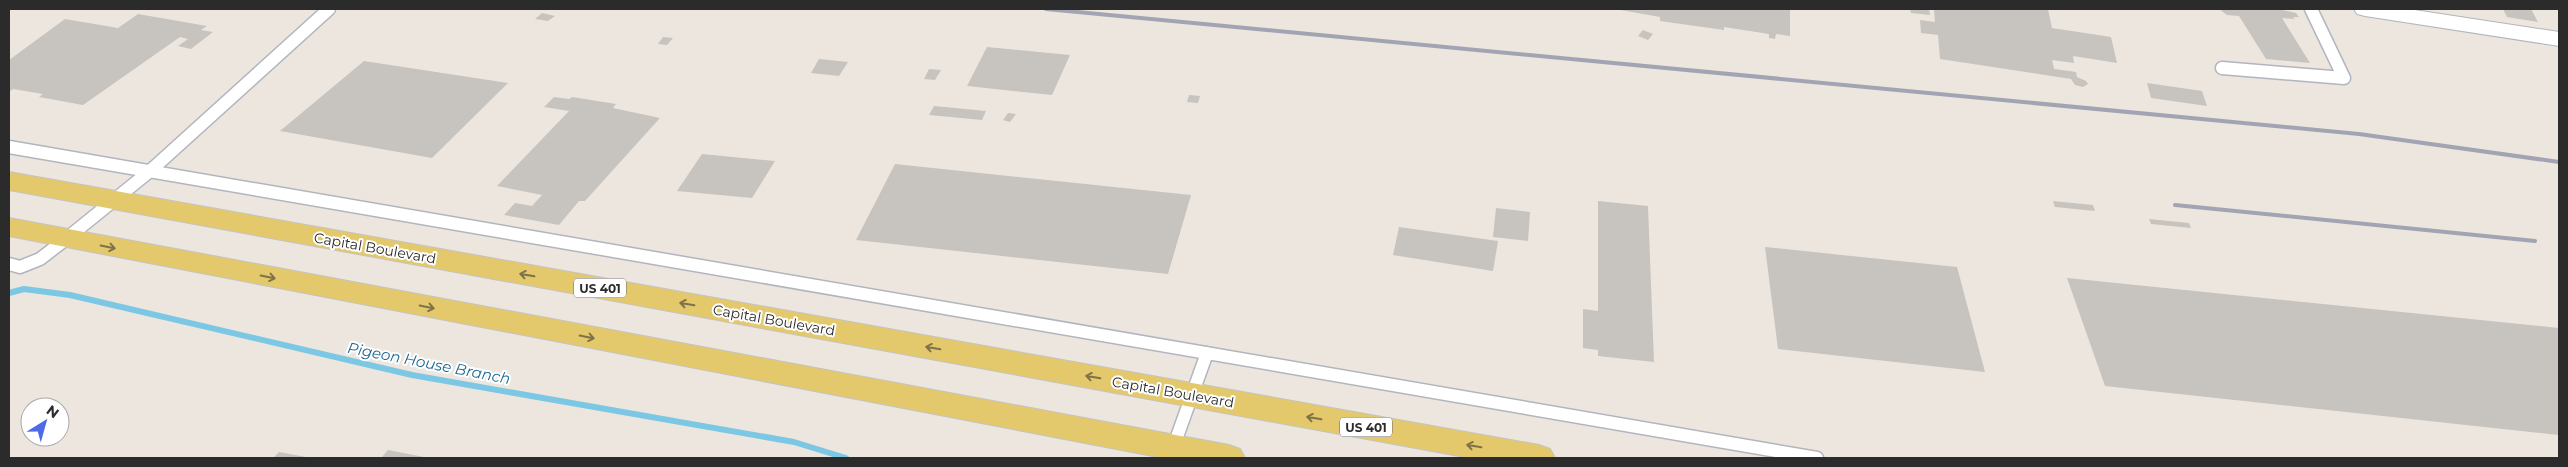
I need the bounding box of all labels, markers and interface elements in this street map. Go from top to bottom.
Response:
street label: Capital Boulevard [313,228,437,268]
one-way arrow [100,243,116,252]
one-way arrow [519,270,535,279]
one-way arrow [259,273,275,282]
road number: US 401 [574,278,626,298]
one-way arrow [679,299,695,308]
street label: Capital Boulevard [712,300,836,340]
one-way arrow [419,303,435,313]
one-way arrow [579,333,595,343]
water label: Pigeon House Branch [346,338,512,388]
one-way arrow [925,343,941,353]
one-way arrow [1085,372,1101,382]
street label: Capital Boulevard [1111,372,1235,412]
north arrow [20,397,70,447]
text: N [43,401,63,422]
one-way arrow [1307,412,1323,422]
road number: US 401 [1340,418,1392,437]
one-way arrow [1466,441,1482,451]

